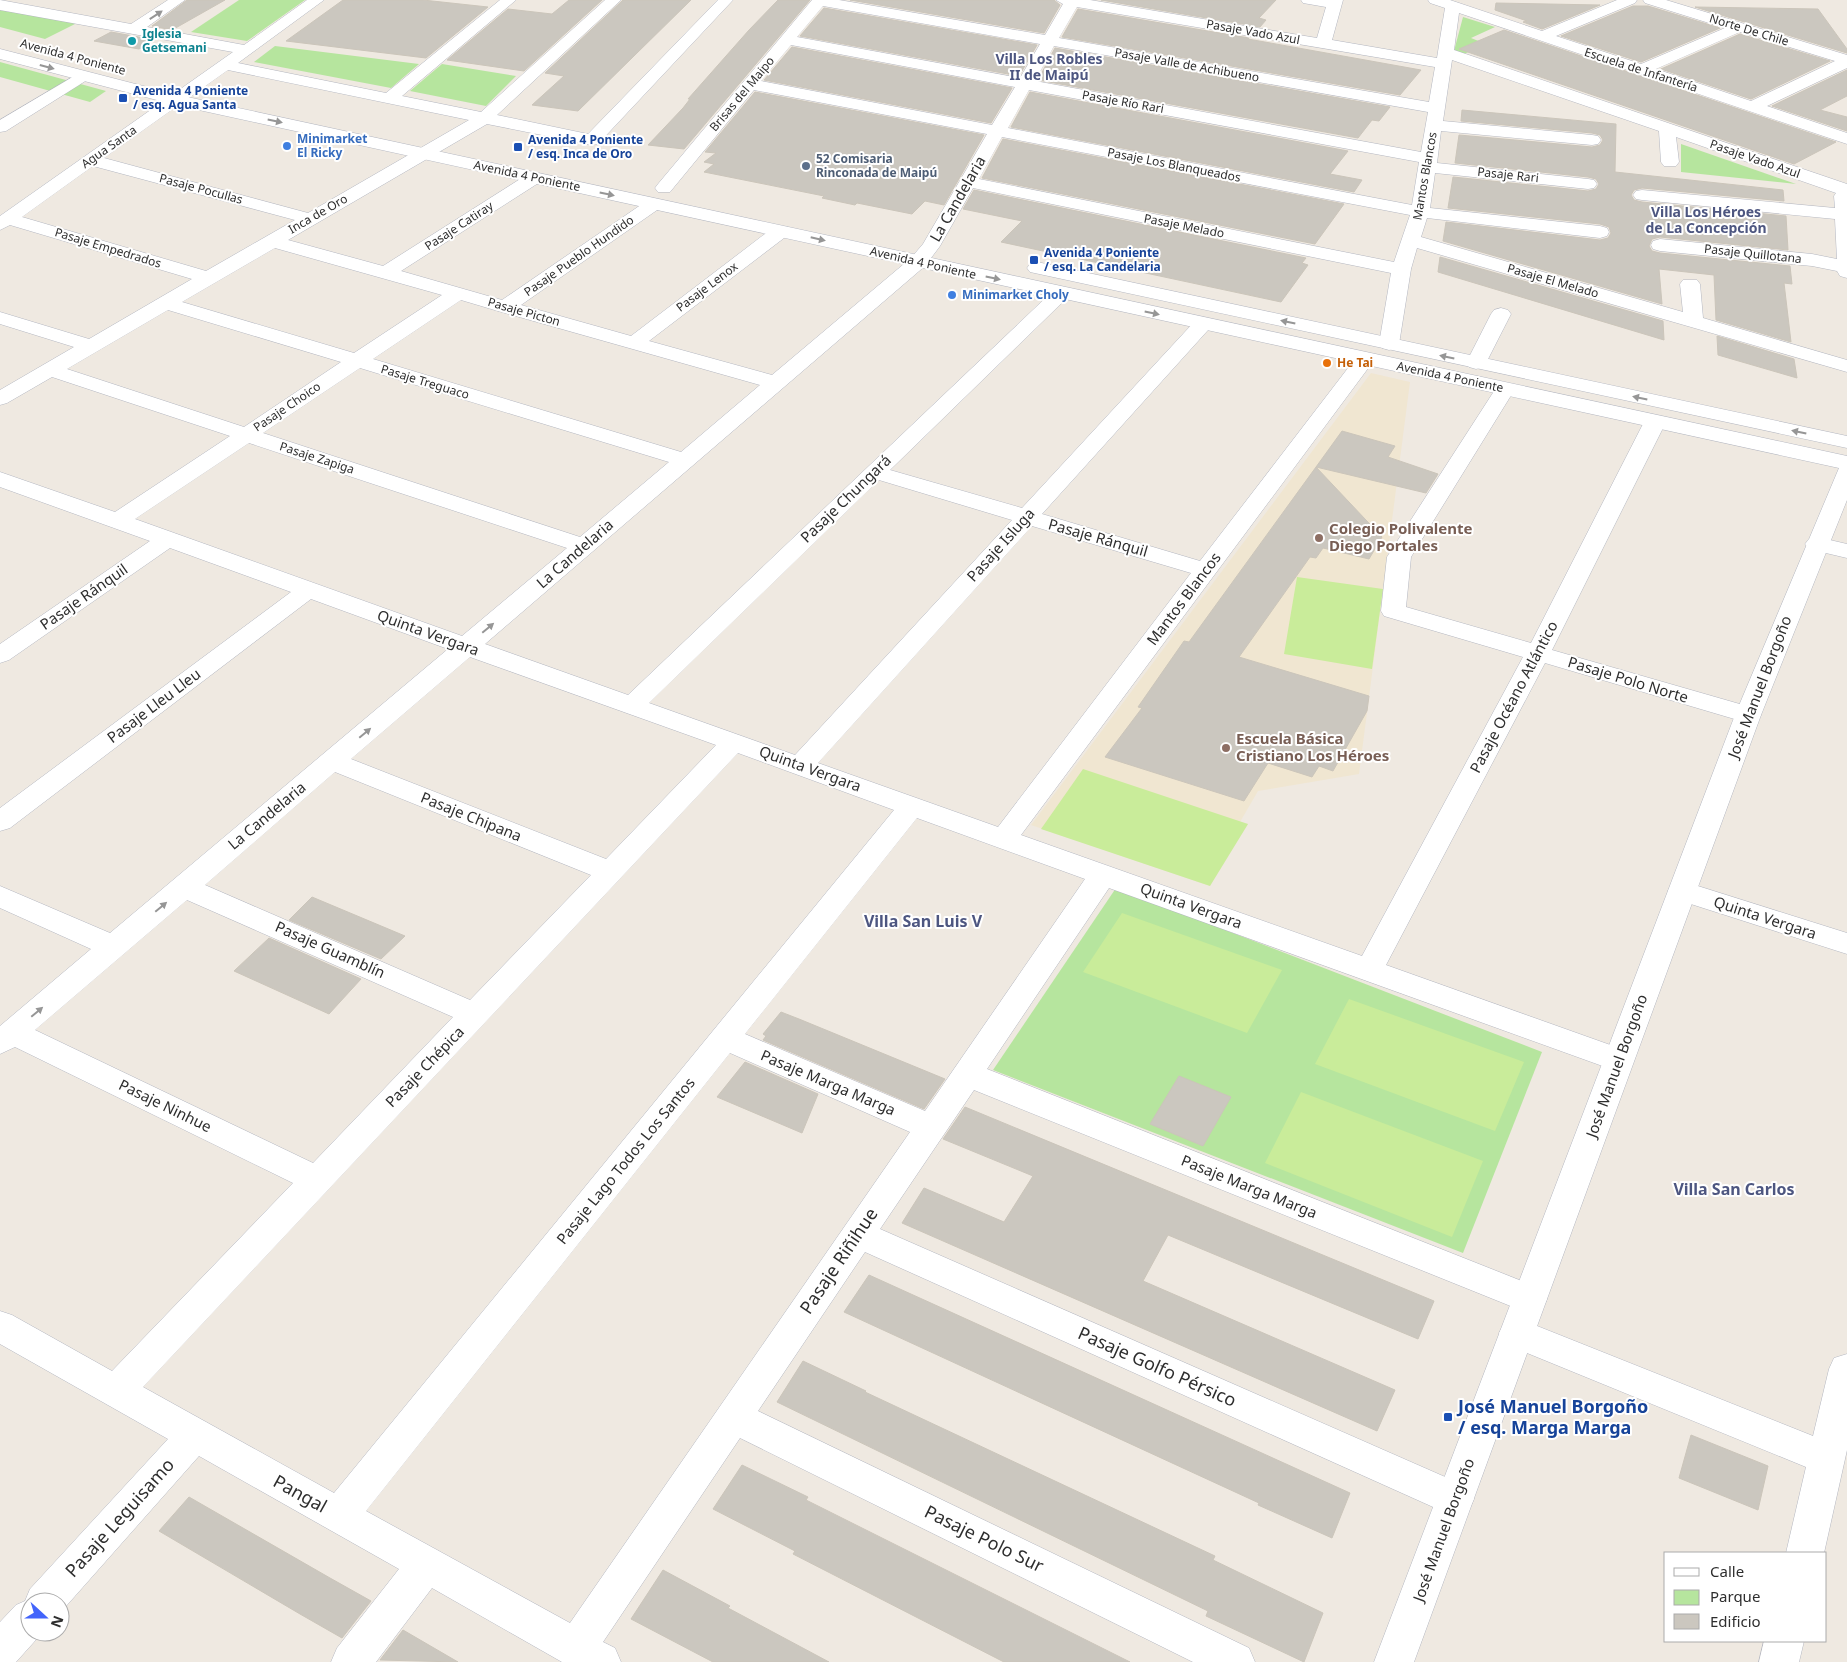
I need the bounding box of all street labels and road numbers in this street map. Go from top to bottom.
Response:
street label: Norte De Chile [1707,9,1791,50]
street label: Pasaje Vado Azul [1205,15,1301,48]
street label: Avenida 4 Poniente [18,34,128,79]
street label: Pasaje Valle de Achibueno [1113,43,1261,86]
street label: Escuela de Infantería [1582,43,1700,96]
street label: Brisas del Maipo [705,53,778,135]
street label: Pasaje Río Rari [1081,86,1165,117]
street label: Agua Santa [78,121,140,172]
street label: Mantos Blancos [1408,130,1441,221]
street label: Pasaje Vado Azul [1708,135,1803,182]
street label: Pasaje Los Blanqueados [1106,143,1243,186]
street label: La Candelaria [925,152,990,245]
street label: Avenida 4 Poniente [472,156,582,195]
street label: Pasaje Rari [1476,163,1540,186]
street label: Pasaje Pocullas [157,169,245,208]
street label: Inca de Oro [285,190,350,237]
street label: Pasaje Catiray [421,197,497,254]
street label: Pasaje Melado [1142,209,1226,242]
street label: Pasaje Pueblo Hundido [520,211,637,300]
street label: Pasaje Empedrados [53,223,164,272]
street label: Pasaje Quillotana [1703,240,1803,267]
street label: Avenida 4 Poniente [868,242,978,283]
street label: Pasaje Lenox [672,257,742,315]
street label: Pasaje El Melado [1505,259,1601,302]
street label: Pasaje Picton [486,293,562,330]
street label: Avenida 4 Poniente [1395,357,1505,396]
street label: Pasaje Treguaco [379,360,471,403]
street label: Pasaje Choico [250,378,324,435]
street label: Pasaje Zapiga [278,437,357,478]
street label: Pasaje Chungará [796,450,895,547]
street label: Pasaje Isluga [962,503,1039,585]
street label: Pasaje Ránquil [1046,513,1150,561]
street label: La Candelaria [532,514,617,592]
street label: Mantos Blancos [1142,548,1225,649]
street label: Pasaje Ránquil [36,559,131,634]
street label: Quinta Vergara [375,604,482,660]
street label: José Manuel Borgoño [1722,613,1795,763]
street label: Pasaje Océano Atlántico [1465,617,1562,776]
street label: Pasaje Polo Norte [1566,651,1691,707]
street label: Pasaje Lleu Lleu [103,663,204,747]
street label: Quinta Vergara [757,740,864,796]
street label: La Candelaria [223,777,309,854]
street label: Pasaje Chipana [418,787,525,845]
street label: Quinta Vergara [1138,877,1245,933]
street label: Quinta Vergara [1711,891,1819,943]
street label: Pasaje Guamblín [272,916,388,982]
street label: José Manuel Borgoño [1580,991,1651,1142]
street label: Pasaje Chépica [381,1022,468,1111]
street label: Pasaje Marga Marga [758,1045,899,1120]
street label: Pasaje Lago Todos Los Santos [552,1073,699,1248]
street label: Pasaje Ninhue [116,1074,215,1136]
street label: Pasaje Marga Marga [1179,1150,1320,1222]
street label: Pasaje Riñihue [794,1203,883,1318]
street label: Pasaje Golfo Pérsico [1074,1320,1240,1412]
street label: Pasaje Leguisamo [59,1453,179,1582]
street label: José Manuel Borgoño [1407,1455,1478,1606]
street label: Pangal [269,1469,332,1518]
street label: Pasaje Polo Sur [921,1499,1048,1578]

